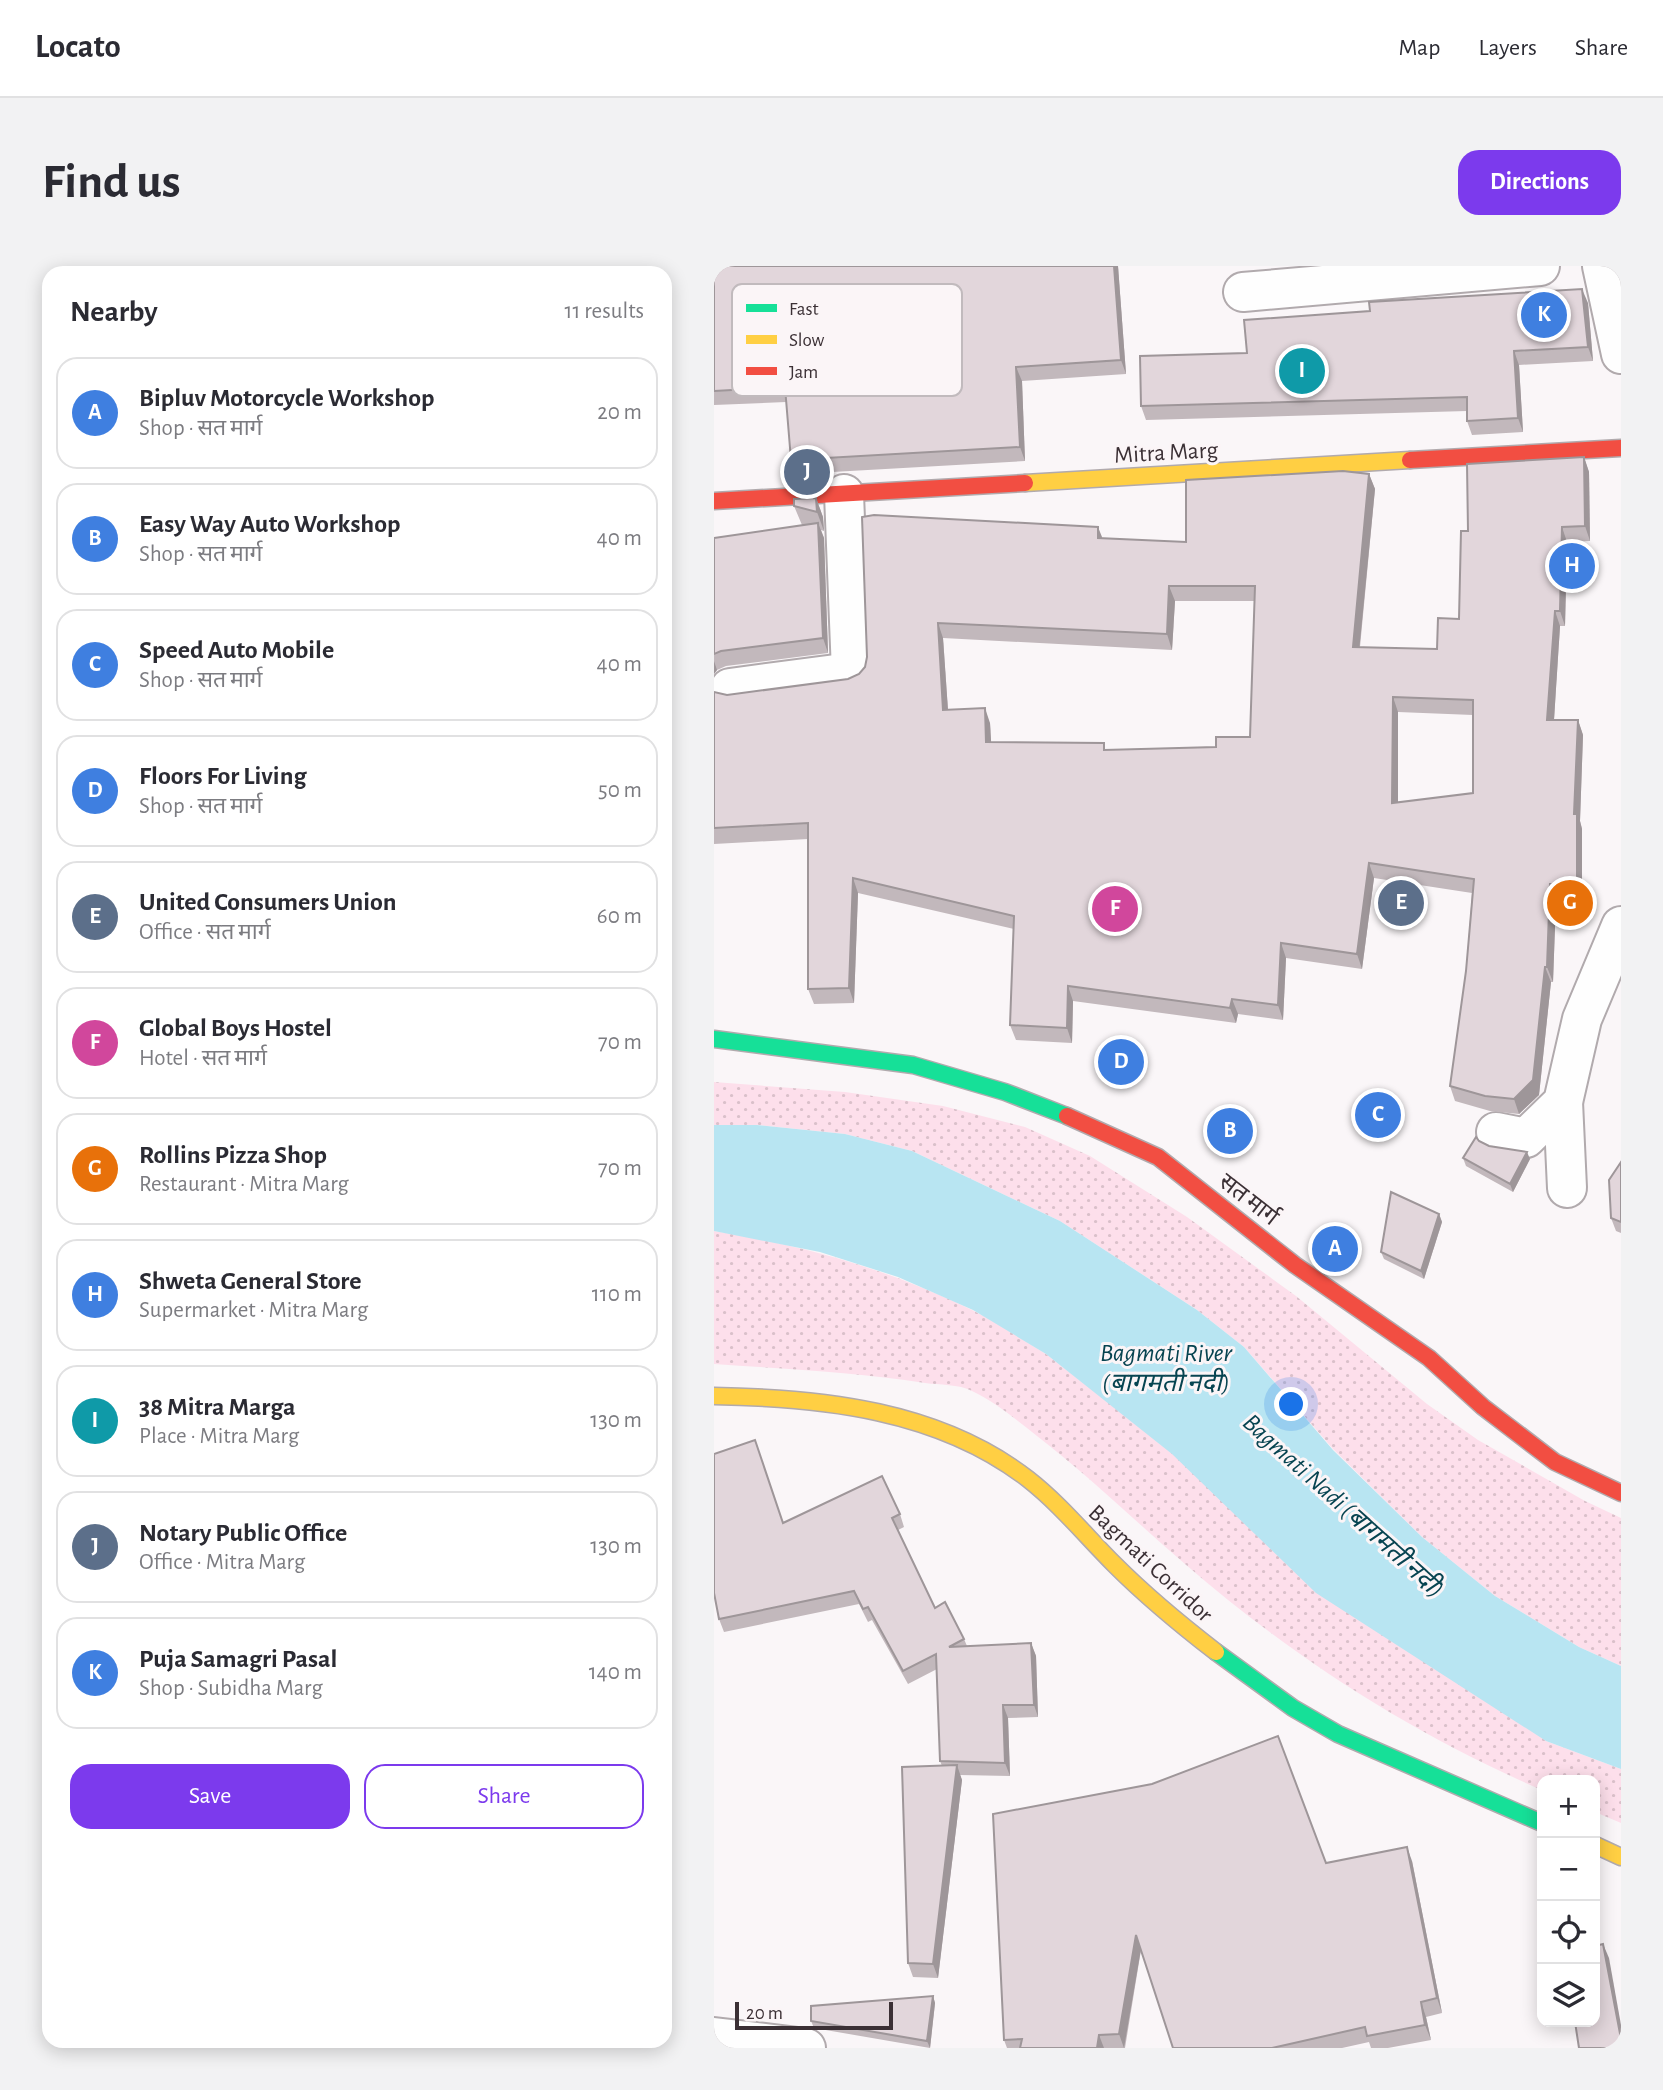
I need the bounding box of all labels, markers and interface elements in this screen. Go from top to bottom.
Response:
text: Locato [35,31,121,64]
text: Map [1398,36,1440,60]
text: Layers [1478,36,1537,60]
text: Share [1575,36,1628,60]
button: Directions [1458,150,1621,215]
text: Find us [42,158,181,207]
legend [732,284,962,396]
pin: K [1521,289,1567,341]
text: Nearby [70,297,158,327]
text: 11 results [565,300,644,323]
text: Fast [789,300,819,319]
text: Slow [789,331,825,350]
pin: I [1279,345,1325,397]
text: Jam [789,363,818,382]
text: Bipluv Motorcycle Workshop [139,385,434,411]
text: A [88,401,102,424]
text: 20 m [597,401,642,424]
text: Shop · सत मार्ग [139,417,263,440]
street label: Mitra Marg [1114,438,1219,468]
pin: J [784,446,830,498]
text: Easy Way Auto Workshop [139,511,401,537]
text: B [88,527,102,550]
text: 40 m [597,527,642,550]
pin: H [1549,540,1595,592]
text: Shop · सत मार्ग [139,543,263,566]
text: Speed Auto Mobile [139,637,334,663]
text: C [89,653,101,676]
text: 40 m [597,653,642,676]
text: Shop · सत मार्ग [139,669,263,692]
text: Floors For Living [139,763,306,789]
text: D [87,779,103,802]
text: 50 m [598,779,642,802]
text: Shop · सत मार्ग [139,795,263,818]
pin: E [1378,877,1424,929]
pin: G [1547,877,1593,929]
pin: F [1092,883,1138,935]
text: United Consumers Union [139,889,396,915]
text: E [89,905,101,928]
text: 60 m [597,905,642,928]
text: Office · सत मार्ग [139,921,271,944]
text: Global Boys Hostel [139,1015,332,1041]
text: F [90,1031,100,1054]
text: 70 m [598,1031,642,1054]
pin: D [1098,1036,1144,1088]
text: Hotel · सत मार्ग [139,1047,267,1070]
pin: C [1355,1089,1401,1141]
pin: B [1207,1105,1253,1157]
text: Rollins Pizza Shop [139,1142,327,1168]
text: G [88,1157,102,1180]
text: 70 m [598,1157,642,1180]
street label: सत मार्ग [1214,1167,1285,1231]
text: Restaurant · Mitra Marg [139,1173,349,1196]
pin: A [1312,1223,1358,1275]
text: Shweta General Store [139,1268,362,1294]
text: H [87,1283,103,1306]
text: 110 m [592,1283,642,1306]
text: Supermarket · Mitra Marg [139,1299,368,1322]
water label: Bagmati River (बागमती नदी) [1100,1340,1234,1396]
your location [1274,1387,1308,1421]
text: 38 Mitra Marga [139,1394,295,1420]
water label: Bagmati Nadi (बागमती नदी) [1238,1407,1451,1603]
text: I [92,1409,98,1432]
text: 130 m [590,1409,642,1432]
text: Place · Mitra Marg [139,1425,299,1448]
street label: Bagmati Corridor [1084,1500,1217,1627]
text: Notary Public Office [139,1520,347,1546]
text: J [91,1535,99,1558]
text: 130 m [590,1535,642,1558]
text: Office · Mitra Marg [139,1551,305,1574]
text: Puja Samagri Pasal [139,1646,337,1672]
text: K [88,1661,102,1684]
text: 140 m [589,1661,642,1684]
text: Shop · Subidha Marg [139,1677,323,1700]
button: Save [70,1764,350,1829]
button: Share [364,1764,644,1829]
map controls [1537,1775,1600,2027]
button: + [1537,1775,1600,1838]
button: − [1537,1838,1600,1901]
button: locate [1537,1901,1600,1964]
button: layers [1537,1964,1600,2027]
scale bar [735,1999,892,2031]
text: 20 m [746,2004,783,2023]

